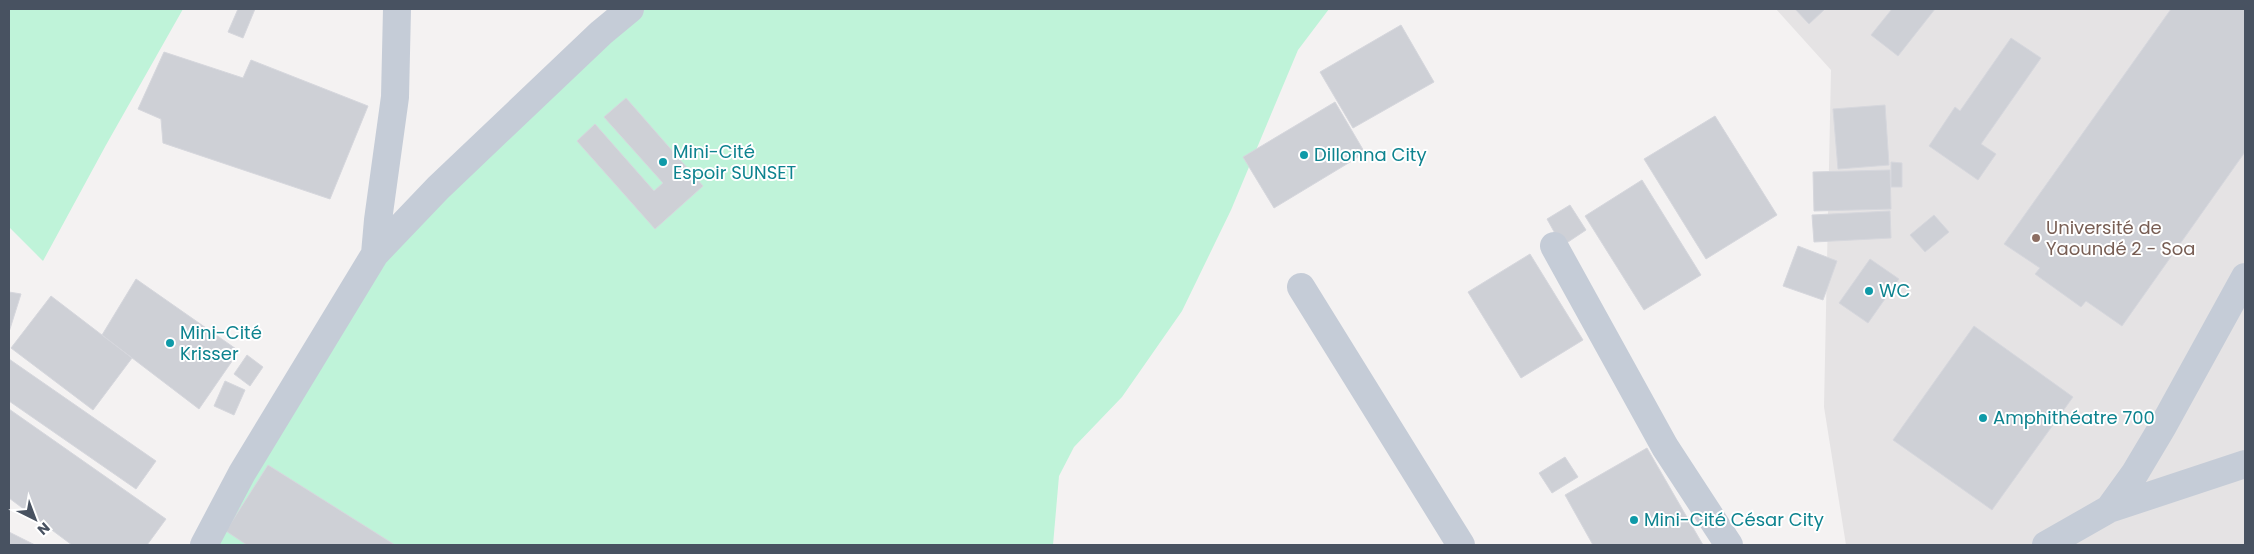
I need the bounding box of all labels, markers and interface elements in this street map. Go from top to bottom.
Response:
place label: Mini-Cité Espoir SUNSET [673,139,796,185]
place label: Dillonna City [1314,142,1427,167]
marker: Dillonna City [1298,149,1310,161]
marker: Mini-Cité Espoir SUNSET [657,156,669,168]
place label: Université de Yaoundé 2 - Soa [2046,215,2196,261]
marker: Université de Yaoundé 2 - Soa [2030,232,2042,244]
place label: WC [1879,278,1910,303]
marker: WC [1863,285,1875,297]
place label: Mini-Cité Krisser [180,320,262,366]
marker: Mini-Cité Krisser [164,337,176,349]
place label: Amphithéatre 700 [1993,405,2155,430]
marker: Amphithéatre 700 [1977,412,1989,424]
north arrow [10,494,60,544]
place label: Mini-Cité César City [1644,507,1824,532]
marker: Mini-Cité César City [1628,514,1640,526]
text: N [33,518,54,540]

